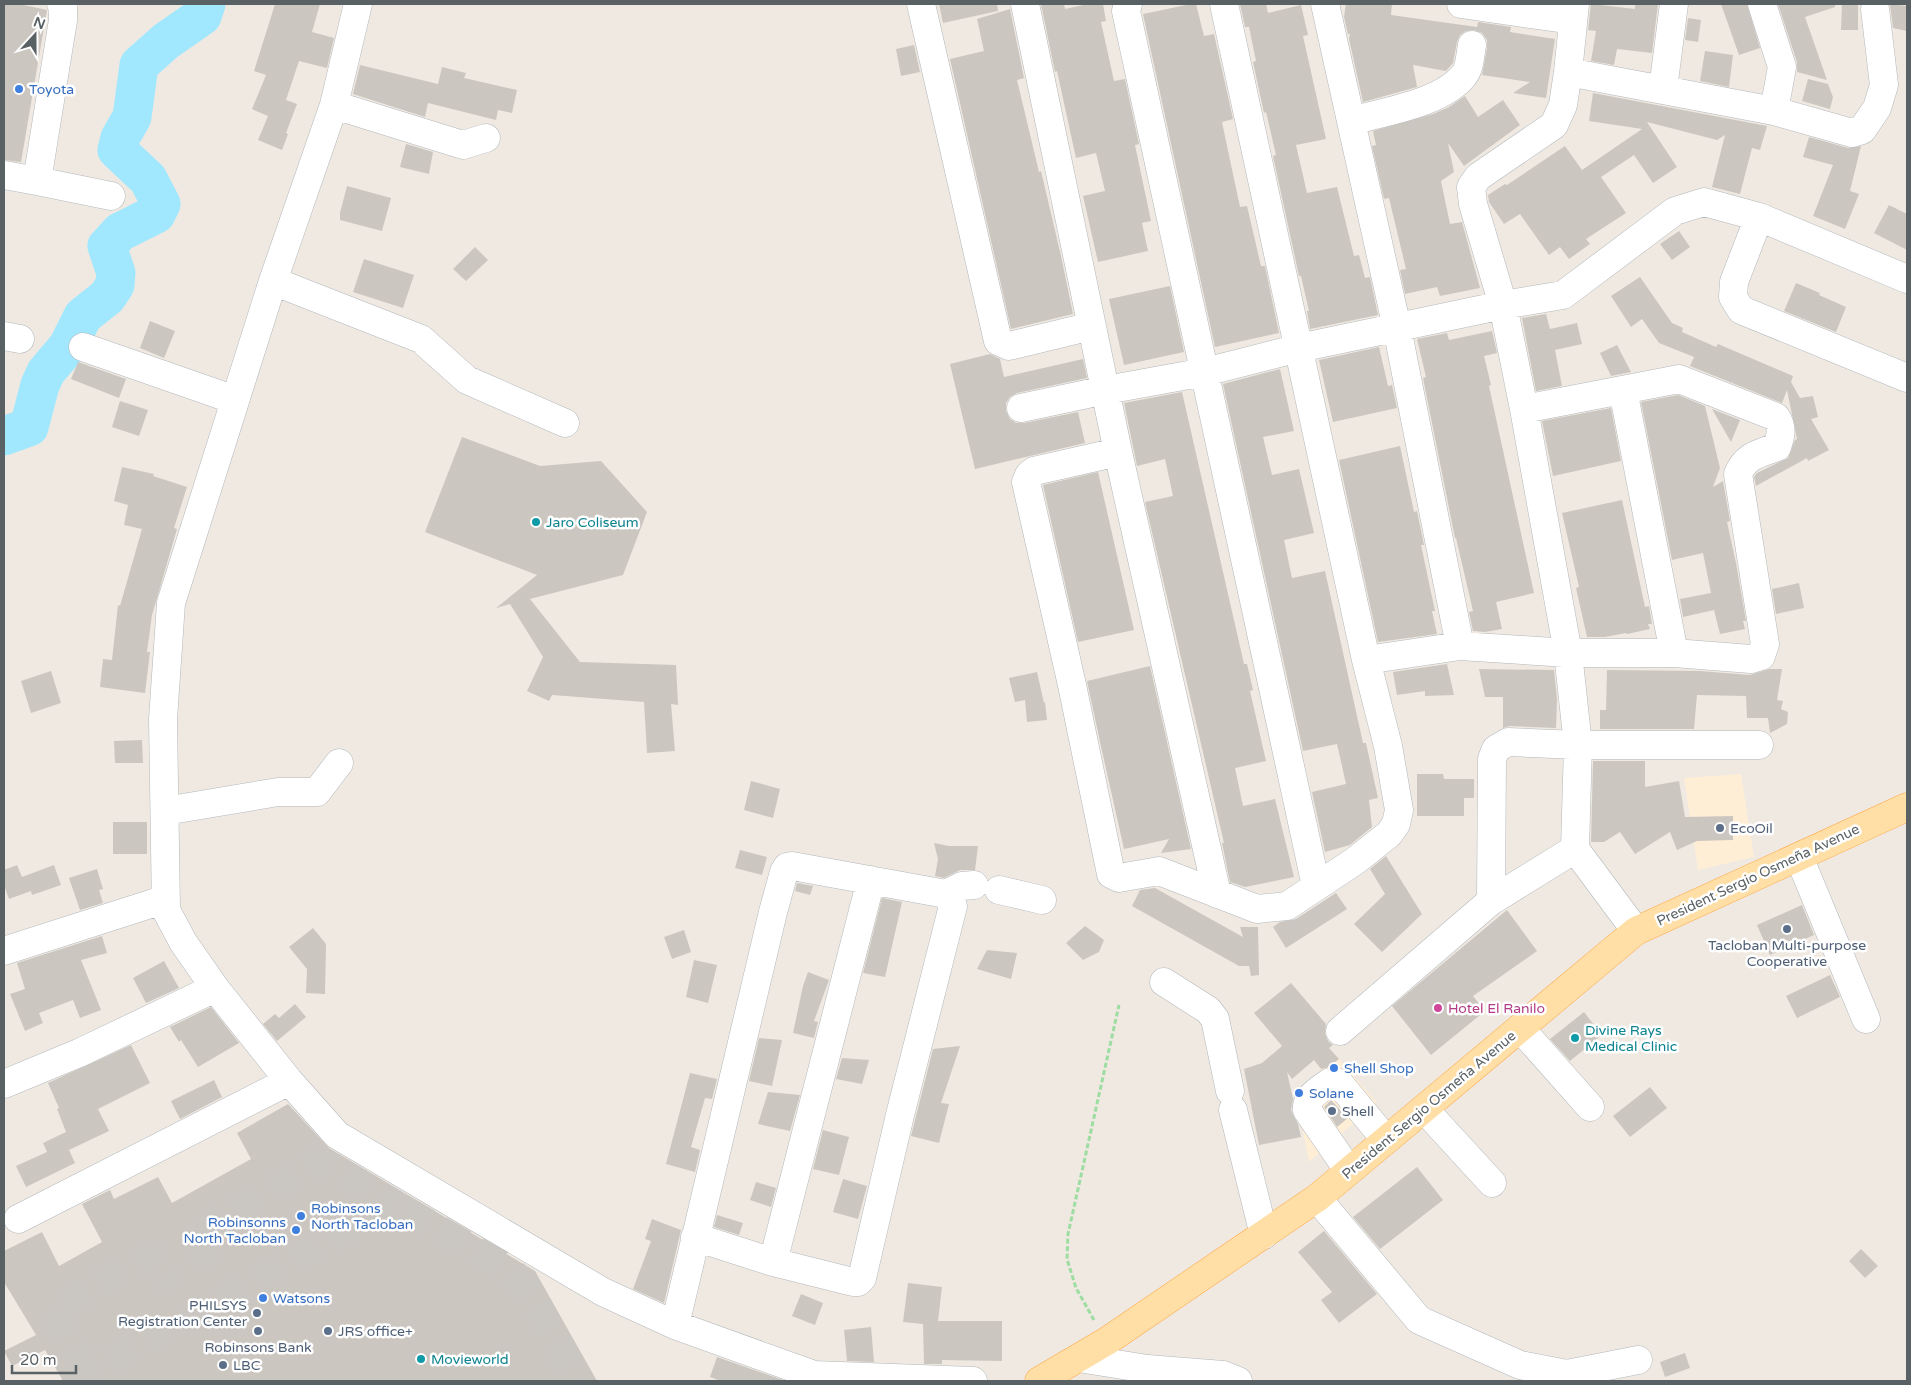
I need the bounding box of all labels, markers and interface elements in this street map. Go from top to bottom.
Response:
north arrow [10,10,60,60]
text: N [31,13,48,33]
place label: Toyota [29,81,74,98]
marker: Toyota [13,83,25,95]
place label: Jaro Coliseum [546,514,639,531]
marker: Jaro Coliseum [530,516,542,528]
street label: President Sergio Osmeña Avenue [1654,820,1862,930]
place label: EcoOil [1730,820,1773,837]
marker: EcoOil [1714,822,1726,834]
marker: Tacloban Multi-purpose Cooperative [1781,923,1793,935]
place label: Tacloban Multi-purpose Cooperative [1708,937,1866,970]
place label: Hotel El Ranilo [1448,1000,1545,1017]
marker: Hotel El Ranilo [1432,1002,1444,1014]
place label: Divine Rays Medical Clinic [1585,1022,1677,1055]
street label: President Sergio Osmeña Avenue [1339,1027,1519,1183]
marker: Divine Rays Medical Clinic [1569,1032,1581,1044]
place label: Shell Shop [1344,1060,1414,1077]
marker: Shell Shop [1328,1062,1340,1074]
place label: Solane [1309,1085,1354,1102]
marker: Solane [1293,1087,1305,1099]
place label: Shell [1342,1103,1374,1120]
marker: Shell [1326,1105,1338,1117]
place label: Robinsons North Tacloban [311,1200,413,1233]
marker: Robinsons North Tacloban [295,1210,307,1222]
place label: Robinsonns North Tacloban [184,1214,286,1247]
marker: Robinsonns North Tacloban [290,1224,302,1236]
place label: Watsons [273,1290,330,1307]
marker: Watsons [257,1292,269,1304]
place label: PHILSYS Registration Center [118,1297,248,1330]
marker: PHILSYS Registration Center [251,1307,263,1319]
place label: JRS office+ [338,1323,413,1340]
marker: Robinsons Bank [252,1325,264,1337]
marker: JRS office+ [322,1325,334,1337]
place label: Robinsons Bank [204,1339,312,1356]
scale bar [12,1342,76,1374]
text: 20 m [20,1351,57,1369]
place label: Movieworld [431,1351,509,1368]
marker: Movieworld [415,1353,427,1365]
place label: LBC [233,1357,261,1374]
marker: LBC [217,1359,229,1371]

